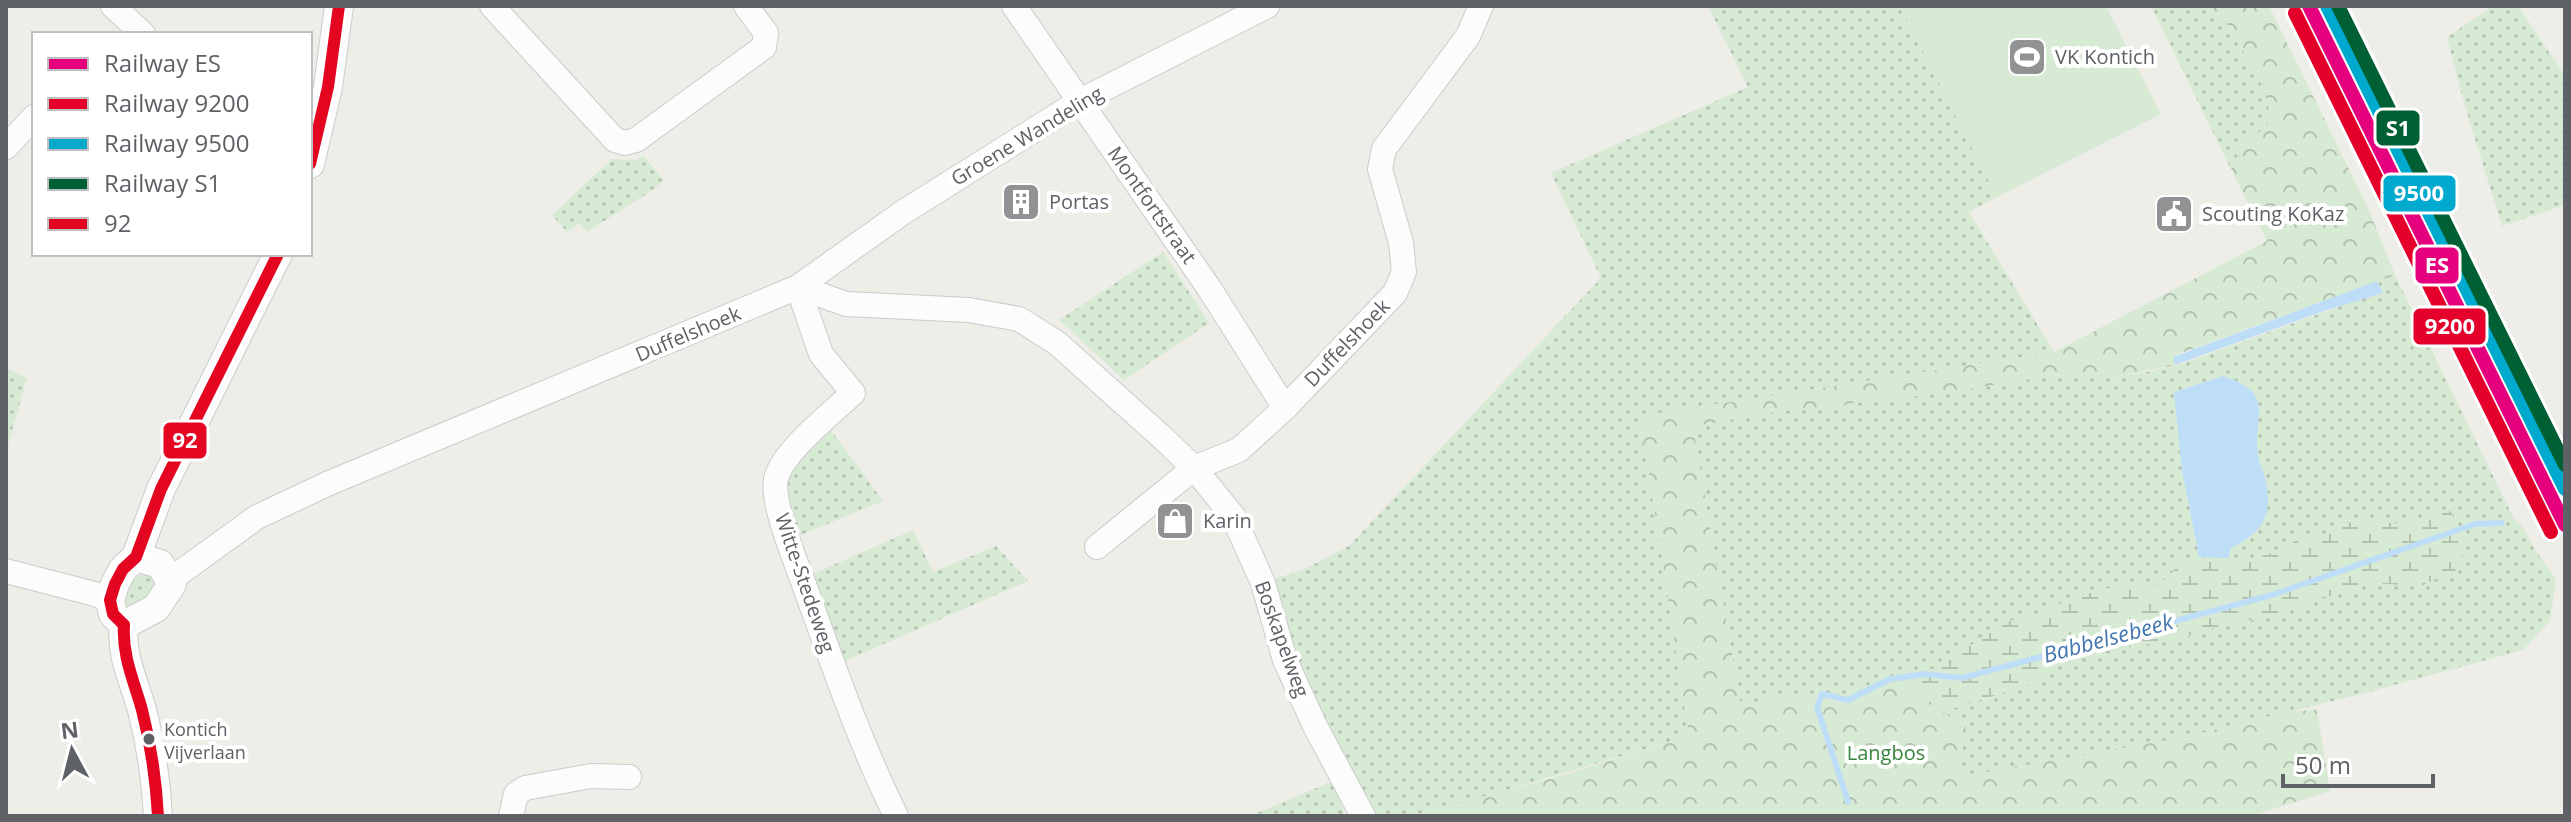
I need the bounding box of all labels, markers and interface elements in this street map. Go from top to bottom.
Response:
legend [32,32,312,256]
sports icon: VK Kontich [2006,36,2048,78]
place label: VK Kontich [2055,43,2155,70]
text: Railway ES [104,46,221,79]
street label: Groene Wandeling [946,79,1108,192]
text: Railway 9200 [104,86,249,119]
line badge: S1 [2375,109,2421,147]
text: S1 [2386,112,2410,142]
text: Railway 9500 [104,126,249,159]
street label: Montfortstraat [1102,141,1203,269]
text: Railway S1 [104,166,221,199]
line badge: 9500 [2382,174,2457,213]
text: 9500 [2394,177,2444,207]
building icon: Portas [1000,181,1042,223]
place label: Portas [1049,188,1109,215]
public building icon: Scouting KoKaz [2153,193,2195,235]
place label: Scouting KoKaz [2202,200,2344,227]
text: 92 [104,206,131,239]
line badge: ES [2414,246,2460,285]
text: ES [2425,249,2449,279]
street label: Duffelshoek [1298,293,1396,392]
street label: Duffelshoek [631,299,745,368]
line badge: 9200 [2412,307,2487,346]
text: 9200 [2425,310,2475,340]
line badge: 92 [162,421,208,460]
text: 92 [172,424,198,454]
shop icon: Karin [1154,500,1196,542]
place label: Karin [1203,507,1252,534]
street label: Witte-Stedeweg [769,510,842,656]
street label: Boskapelweg [1249,577,1316,701]
water label: Babbelsebeek [2039,605,2177,669]
north arrow [32,710,112,790]
text: N [59,713,80,745]
place label: Kontich Vijverlaan [164,717,246,764]
marker: Kontich Vijverlaan [141,731,157,747]
scale bar [2283,738,2433,788]
park label: Langbos [1847,739,1925,766]
text: 50 m [2295,748,2351,781]

